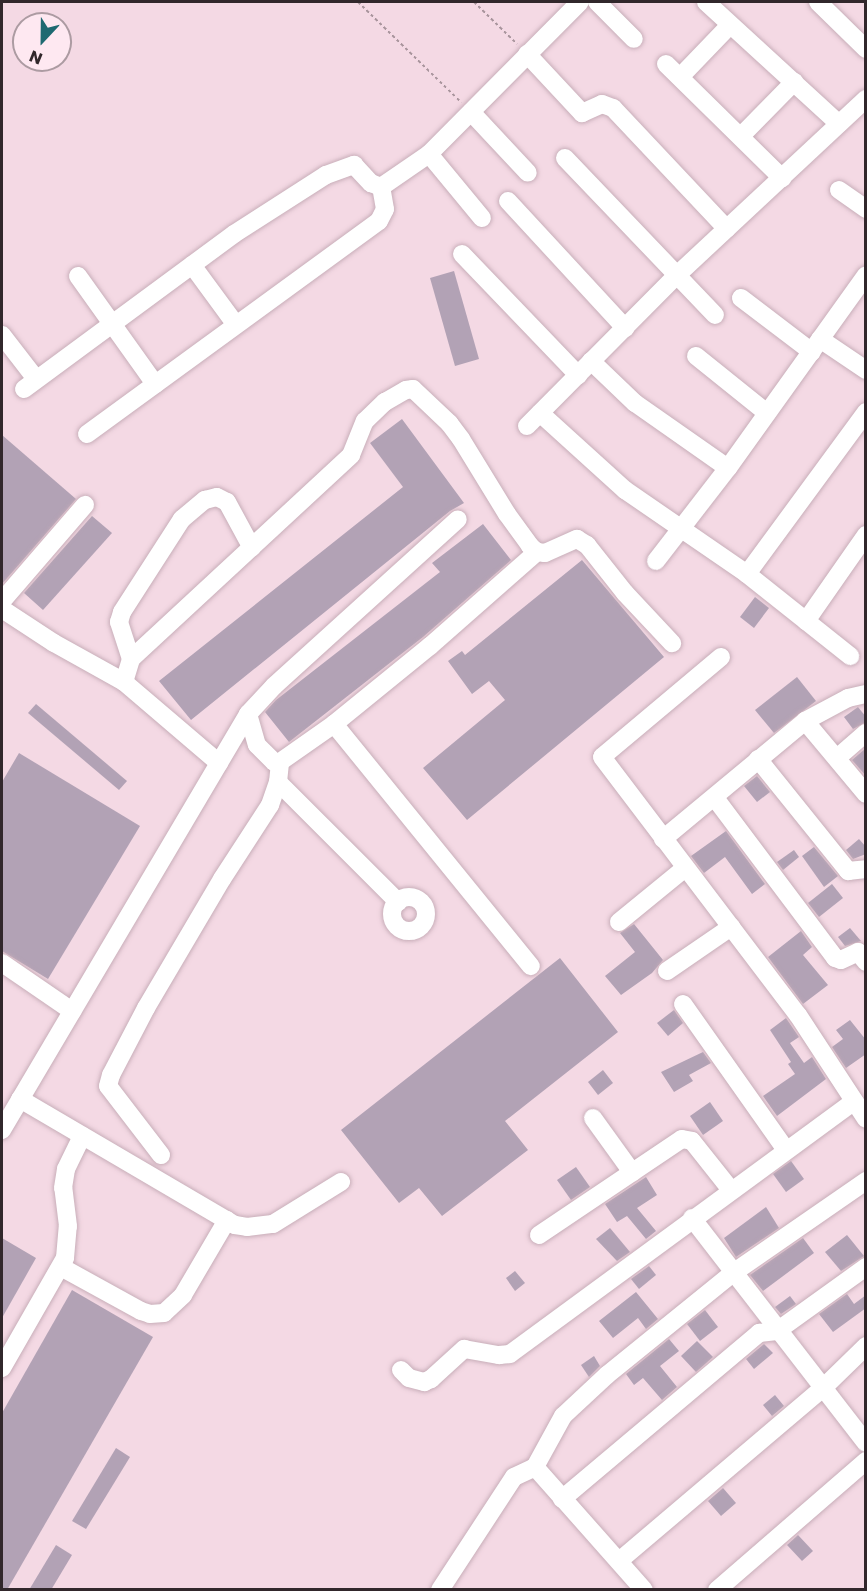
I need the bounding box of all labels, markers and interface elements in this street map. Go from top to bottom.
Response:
north arrow [12,12,72,72]
text: N [26,44,46,70]

